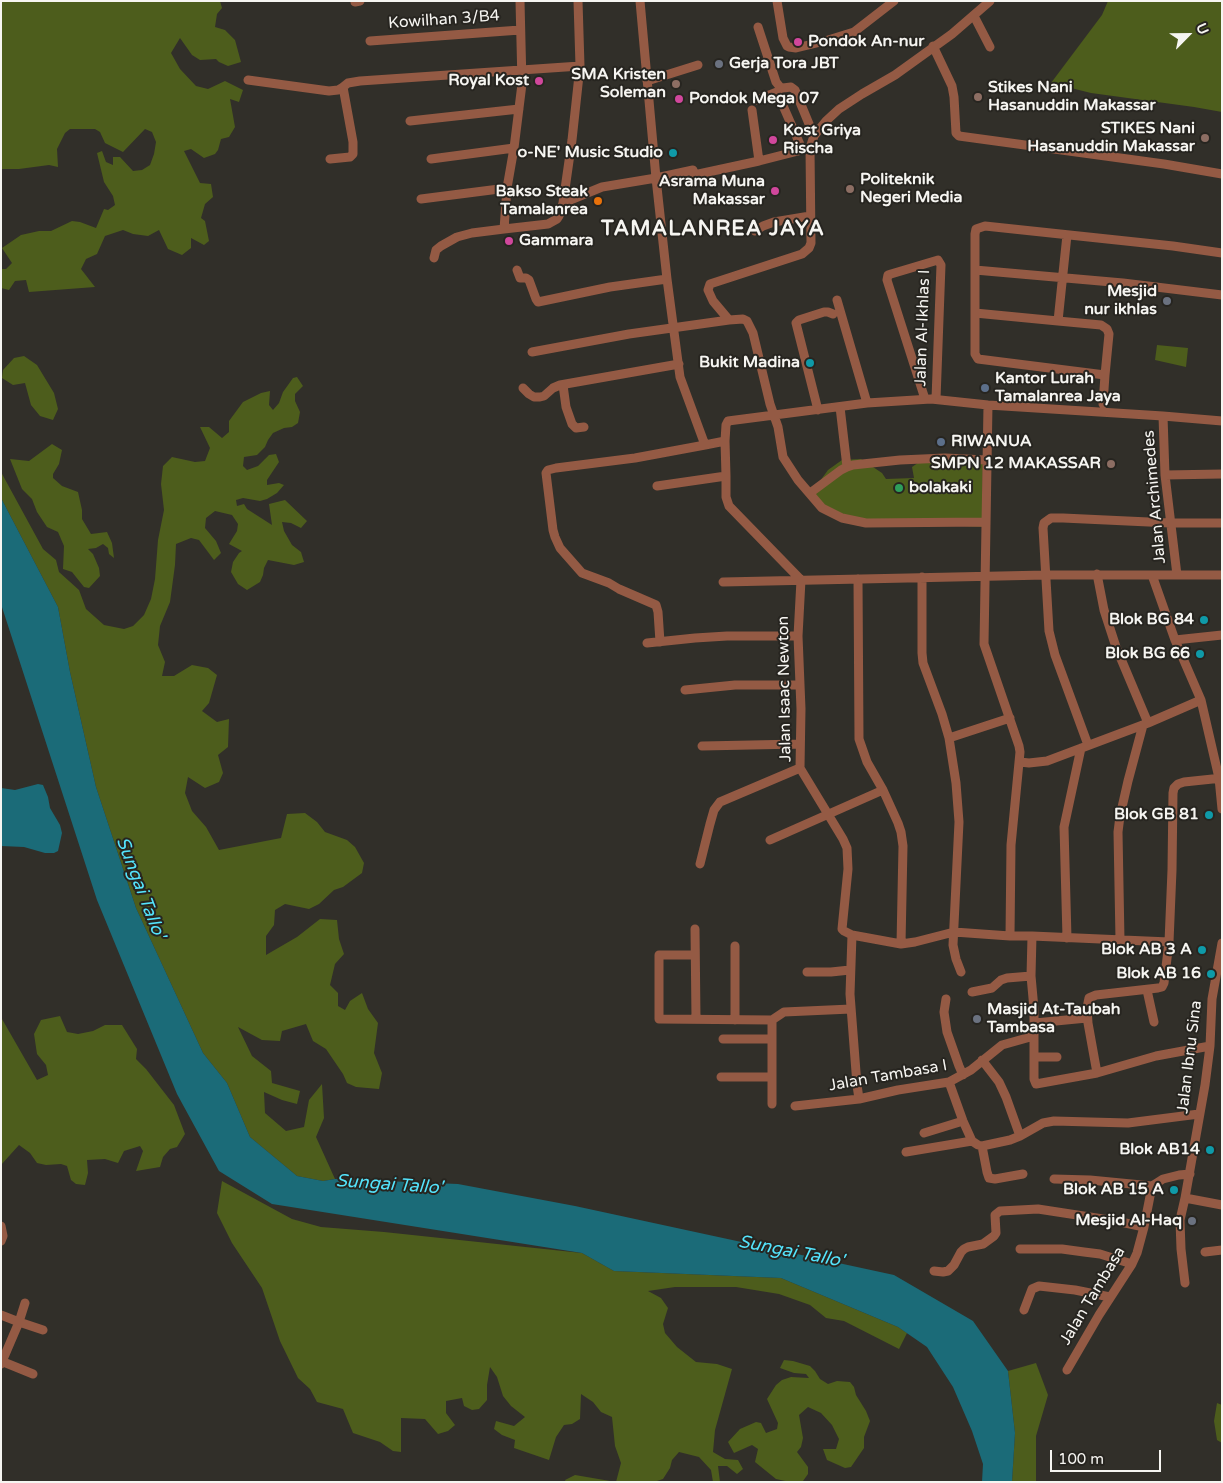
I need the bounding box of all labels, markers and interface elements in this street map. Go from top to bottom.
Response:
street label: Kowilhan 3/B4 [388,7,500,33]
north arrow [1163,10,1213,60]
text: U [1192,21,1212,37]
place label: Pondok An-nur [808,32,924,52]
marker: Pondok An-nur [792,36,804,48]
place label: Gerja Tora JBT [729,54,839,74]
marker: Gerja Tora JBT [713,58,725,70]
place label: SMA Kristen Soleman [571,65,666,103]
place label: Royal Kost [448,71,529,91]
marker: Royal Kost [533,75,545,87]
marker: SMA Kristen Soleman [670,78,682,90]
place label: Stikes Nani Hasanuddin Makassar [988,78,1156,116]
place label: Pondok Mega 07 [689,89,819,109]
marker: Stikes Nani Hasanuddin Makassar [972,91,984,103]
marker: Pondok Mega 07 [673,93,685,105]
place label: STIKES Nani Hasanuddin Makassar [1027,119,1195,157]
place label: Kost Griya Rischa [783,121,861,159]
marker: STIKES Nani Hasanuddin Makassar [1199,132,1211,144]
marker: Kost Griya Rischa [767,134,779,146]
place label: o-NE' Music Studio [517,143,663,163]
marker: o-NE' Music Studio [667,147,679,159]
place label: Politeknik Negeri Media [860,170,962,208]
place label: Asrama Muna Makassar [659,172,765,210]
place label: Bakso Steak Tamalanrea [495,182,588,220]
marker: Politeknik Negeri Media [844,183,856,195]
marker: Asrama Muna Makassar [769,185,781,197]
marker: Bakso Steak Tamalanrea [592,195,604,207]
district label: TAMALANREA JAYA [599,216,827,242]
place label: Gammara [519,231,594,251]
marker: Gammara [503,235,515,247]
street label: Jalan Al-Ikhlas I [911,269,935,387]
place label: Mesjid nur ikhlas [1084,282,1157,320]
marker: Mesjid nur ikhlas [1161,295,1173,307]
place label: Bukit Madina [699,353,800,373]
marker: Bukit Madina [804,357,816,369]
place label: Kantor Lurah Tamalanrea Jaya [995,369,1121,407]
marker: Kantor Lurah Tamalanrea Jaya [979,382,991,394]
street label: Jalan Archimedes [1140,429,1170,565]
place label: RIWANUA [951,432,1032,452]
marker: RIWANUA [935,436,947,448]
place label: SMPN 12 MAKASSAR [931,454,1101,474]
marker: SMPN 12 MAKASSAR [1105,458,1117,470]
place label: bolakaki [909,478,972,498]
marker: bolakaki [893,482,905,494]
place label: Blok BG 84 [1109,610,1194,630]
marker: Blok BG 84 [1198,614,1210,626]
street label: Jalan Isaac Newton [774,616,796,762]
place label: Blok BG 66 [1105,644,1190,664]
marker: Blok BG 66 [1194,648,1206,660]
place label: Blok GB 81 [1114,805,1199,825]
marker: Blok GB 81 [1203,809,1215,821]
water label: Sungai Tallo' [111,834,169,942]
place label: Blok AB 3 A [1101,940,1192,960]
marker: Blok AB 3 A [1196,944,1208,956]
place label: Blok AB 16 [1116,964,1201,984]
marker: Blok AB 16 [1205,968,1217,980]
street label: Jalan Ibnu Sina [1174,999,1206,1115]
place label: Masjid At-Taubah Tambasa [987,1000,1121,1038]
marker: Masjid At-Taubah Tambasa [971,1013,983,1025]
street label: Jalan Tambasa I [827,1056,949,1096]
place label: Blok AB14 [1119,1140,1200,1160]
marker: Blok AB14 [1204,1144,1216,1156]
water label: Sungai Tallo' [335,1171,443,1199]
place label: Blok AB 15 A [1063,1180,1164,1200]
marker: Blok AB 15 A [1168,1184,1180,1196]
place label: Mesjid Al-Haq [1075,1211,1182,1231]
marker: Mesjid Al-Haq [1186,1215,1198,1227]
water label: Sungai Tallo' [737,1231,845,1273]
street label: Jalan Tambasa [1056,1243,1130,1349]
scale bar [1053,1440,1164,1472]
text: 100 m [1058,1450,1104,1468]

